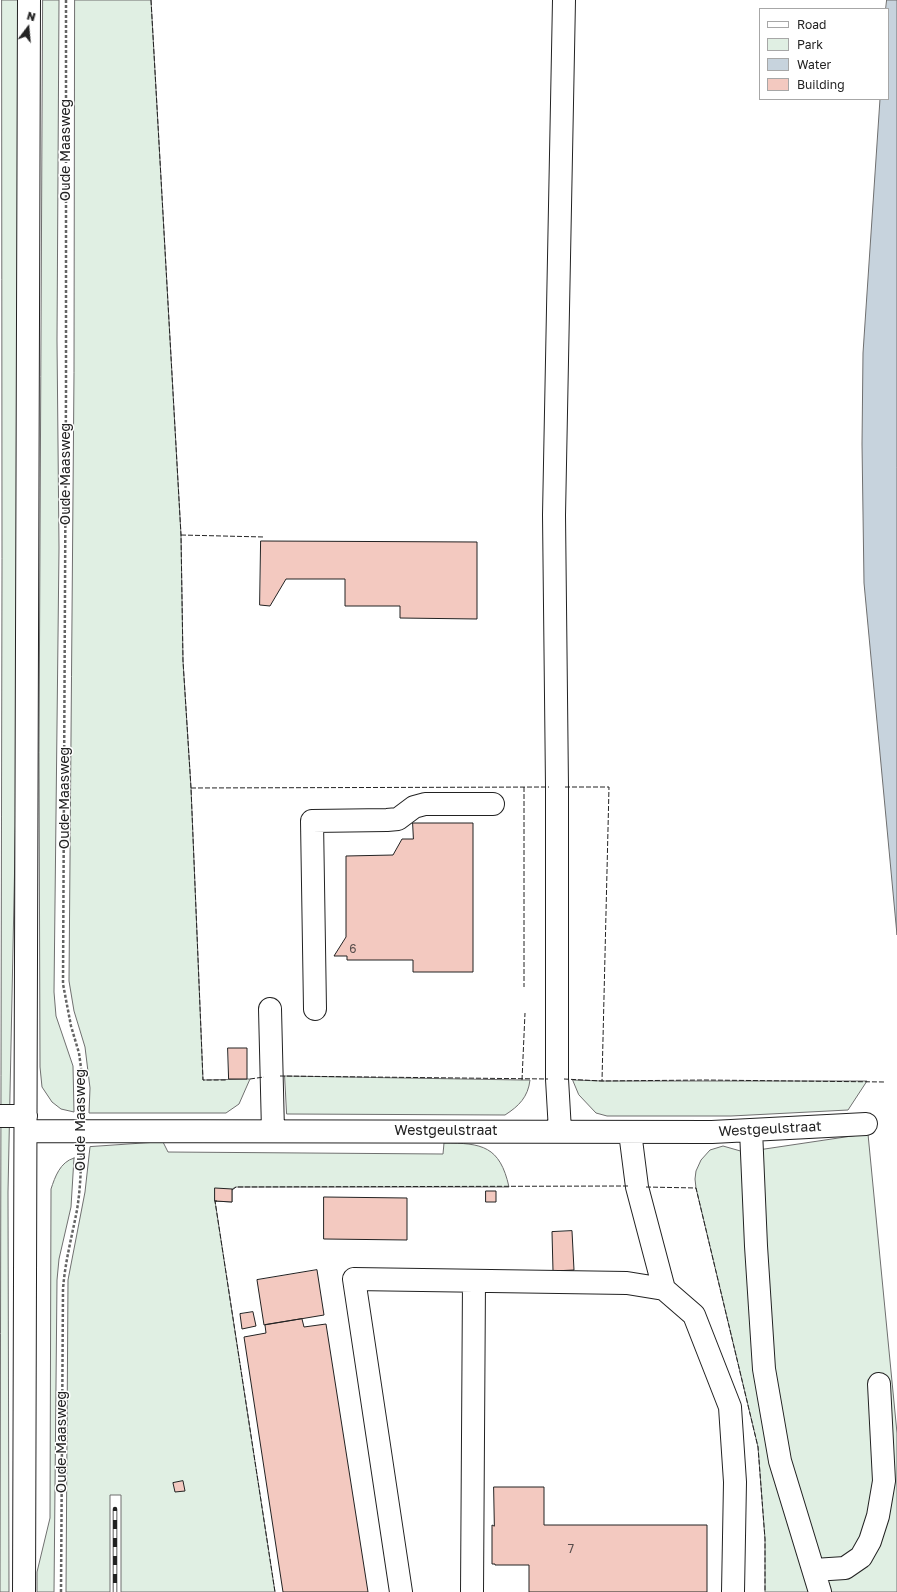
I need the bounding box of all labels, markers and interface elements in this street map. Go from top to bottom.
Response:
north arrow [8,8,48,48]
legend [759,8,889,100]
text: N [26,9,37,23]
text: Road [797,17,826,32]
text: Park [797,37,823,52]
text: Water [797,57,831,72]
text: Building [797,77,845,92]
street label: Oude Maasweg [58,99,74,201]
street label: Oude Maasweg [58,423,74,525]
street label: Oude Maasweg [57,747,73,849]
house number: 6 [349,942,357,956]
street label: Oude Maasweg [73,1069,89,1171]
street label: Westgeulstraat [718,1118,822,1140]
street label: Westgeulstraat [394,1123,498,1139]
street label: Oude Maasweg [54,1391,70,1493]
house number: 7 [568,1542,574,1556]

